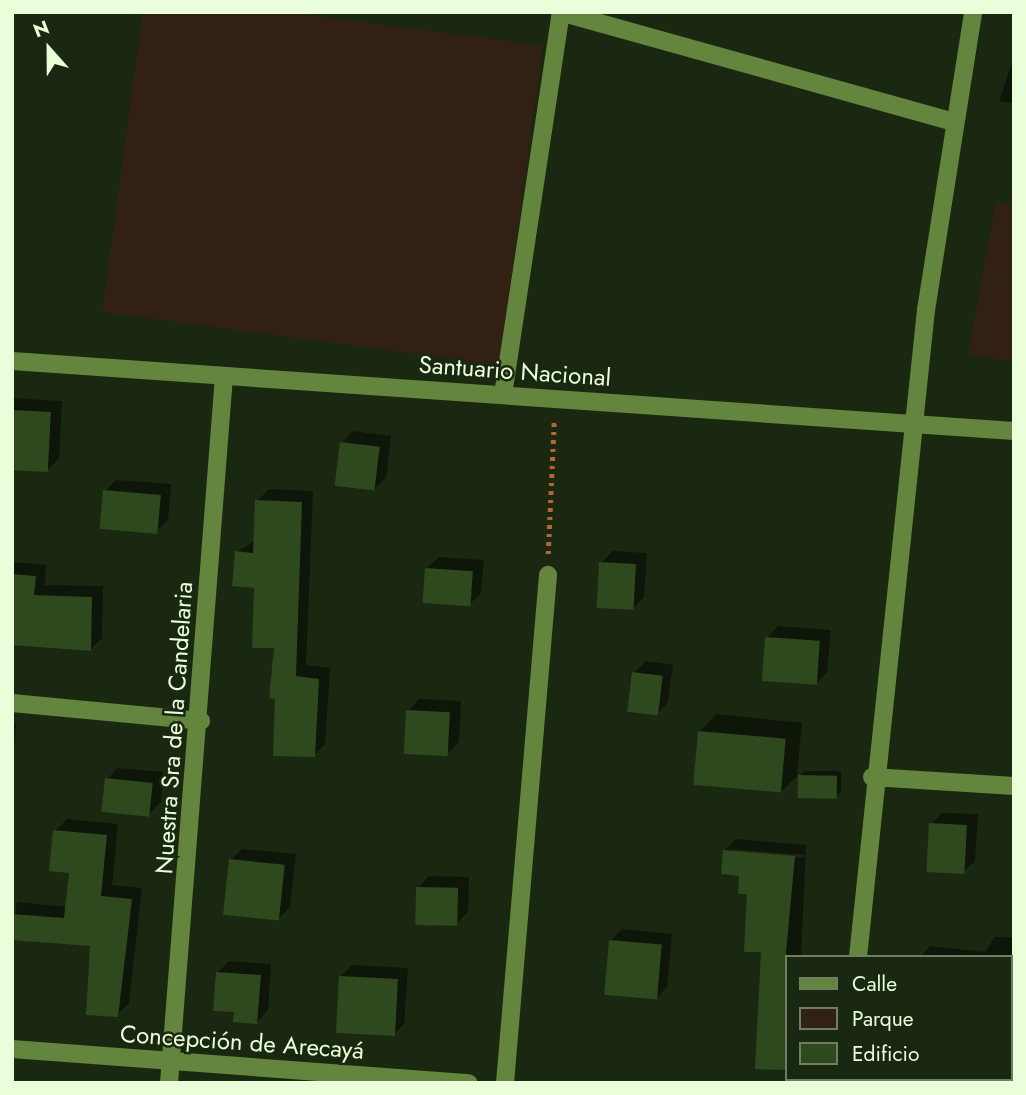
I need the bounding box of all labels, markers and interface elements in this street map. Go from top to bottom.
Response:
north arrow [14,14,84,84]
text: N [29,14,53,44]
street label: Santuario Nacional [418,350,612,392]
street label: Nuestra Sra de la Candelaria [149,581,199,875]
legend [785,955,1012,1081]
text: Calle [852,969,897,999]
text: Parque [852,1004,914,1034]
street label: Concepción de Arecayá [119,1019,365,1065]
text: Edificio [852,1039,919,1069]

